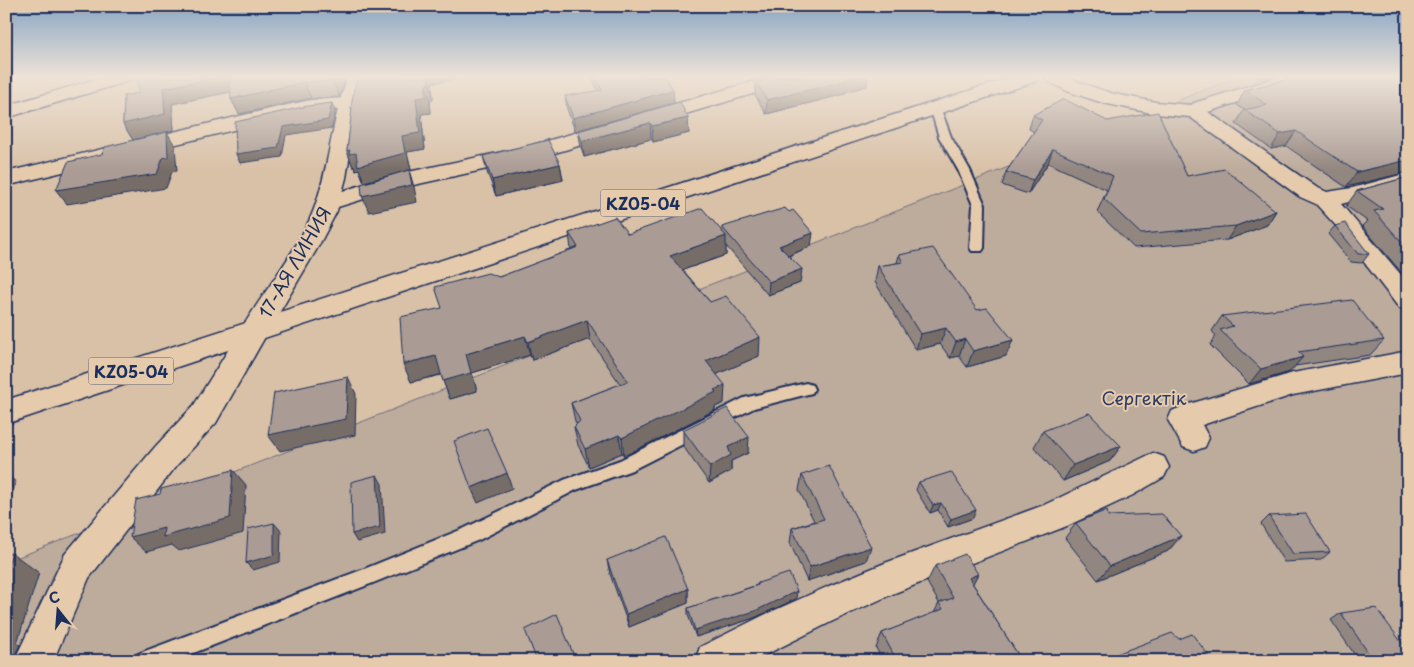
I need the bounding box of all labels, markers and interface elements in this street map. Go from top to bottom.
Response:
road number: KZ05-04 [600,190,686,217]
street label: 17-АЯ ЛИНИЯ [251,201,337,323]
road number: KZ05-04 [88,358,174,384]
park label: Сергектік [1101,384,1187,411]
north arrow [32,584,82,634]
text: С [46,586,62,609]

